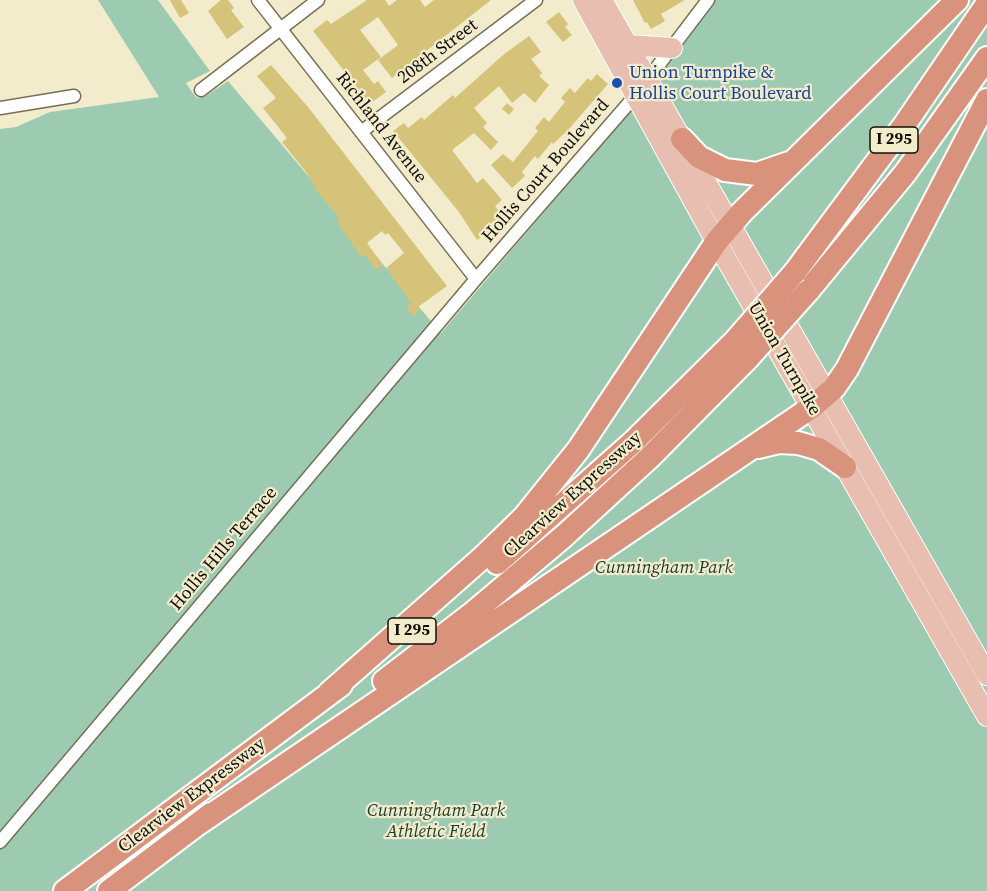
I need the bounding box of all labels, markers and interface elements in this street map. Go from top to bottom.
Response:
street label: 208th Street [394,15,482,89]
place label: Union Turnpike & Hollis Court Boulevard [629,62,812,104]
street label: Richland Avenue [331,68,431,188]
marker: Union Turnpike & Hollis Court Boulevard [610,76,624,90]
street label: Hollis Court Boulevard [478,95,614,247]
road number: I 295 [870,127,918,153]
street label: Union Turnpike [743,298,825,420]
street label: Clearview Expressway [500,427,646,563]
street label: Hollis Hills Terrace [166,483,282,615]
park label: Cunningham Park [595,557,733,579]
road number: I 295 [388,618,436,644]
street label: Clearview Expressway [114,734,270,858]
park label: Cunningham Park Athletic Field [367,800,505,842]

